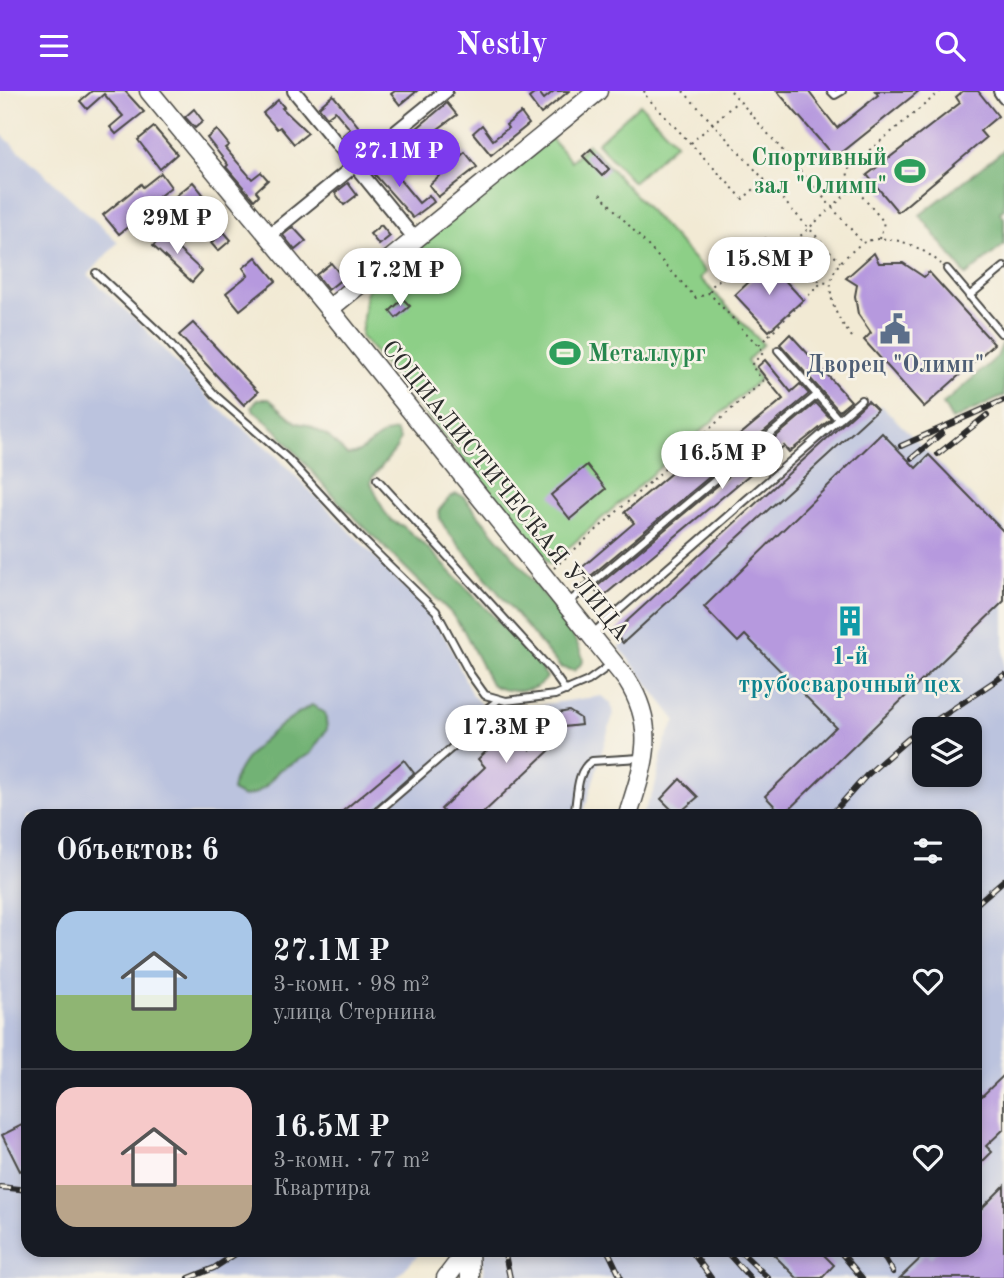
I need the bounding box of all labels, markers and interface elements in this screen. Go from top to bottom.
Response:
icon: menu [35,27,73,65]
icon: search [931,27,969,65]
text: Nestly [456,30,548,62]
pin: 27.1M ₽ [334,129,464,189]
text: 27.1M ₽ [354,140,444,163]
place label: Спортивный зал "Олимп" [751,147,887,199]
sports icon: Спортивный зал "Олимп" [893,154,927,188]
pin: 29M ₽ [128,197,226,256]
text: 29M ₽ [142,207,212,230]
pin: 15.8M ₽ [704,237,834,297]
text: 15.8M ₽ [724,248,814,271]
pin: 17.2M ₽ [335,249,465,308]
text: 17.2M ₽ [355,259,445,282]
public building icon: Дворец "Олимп" [878,312,912,346]
sports icon: Металлург [548,336,582,370]
street label: СОЦИАЛИСТИЧЕСКАЯ УЛИЦА [376,337,633,646]
place label: Металлург [588,343,706,367]
place label: Дворец "Олимп" [806,354,984,378]
pin: 16.5M ₽ [657,431,787,491]
text: 16.5M ₽ [677,442,767,465]
building icon: 1-й трубосварочный цех [833,604,867,638]
place label: 1-й трубосварочный цех [739,646,961,698]
pin: 17.3M ₽ [441,705,571,765]
text: 17.3M ₽ [461,716,551,739]
map controls [912,717,982,787]
button: layers [912,717,982,787]
icon: filters [909,832,947,870]
text: Объектов: 6 [56,836,219,866]
text: 27.1M ₽ [273,937,390,967]
icon: home [112,939,196,1023]
icon: heart [909,962,947,1000]
text: 3-комн. · 98 m² [273,973,430,996]
text: улица Стернина [273,1001,436,1024]
text: 16.5M ₽ [273,1113,390,1143]
icon: home [112,1115,196,1199]
icon: heart [909,1138,947,1176]
text: 3-комн. · 77 m² [273,1149,430,1172]
text: Квартира [273,1177,371,1200]

